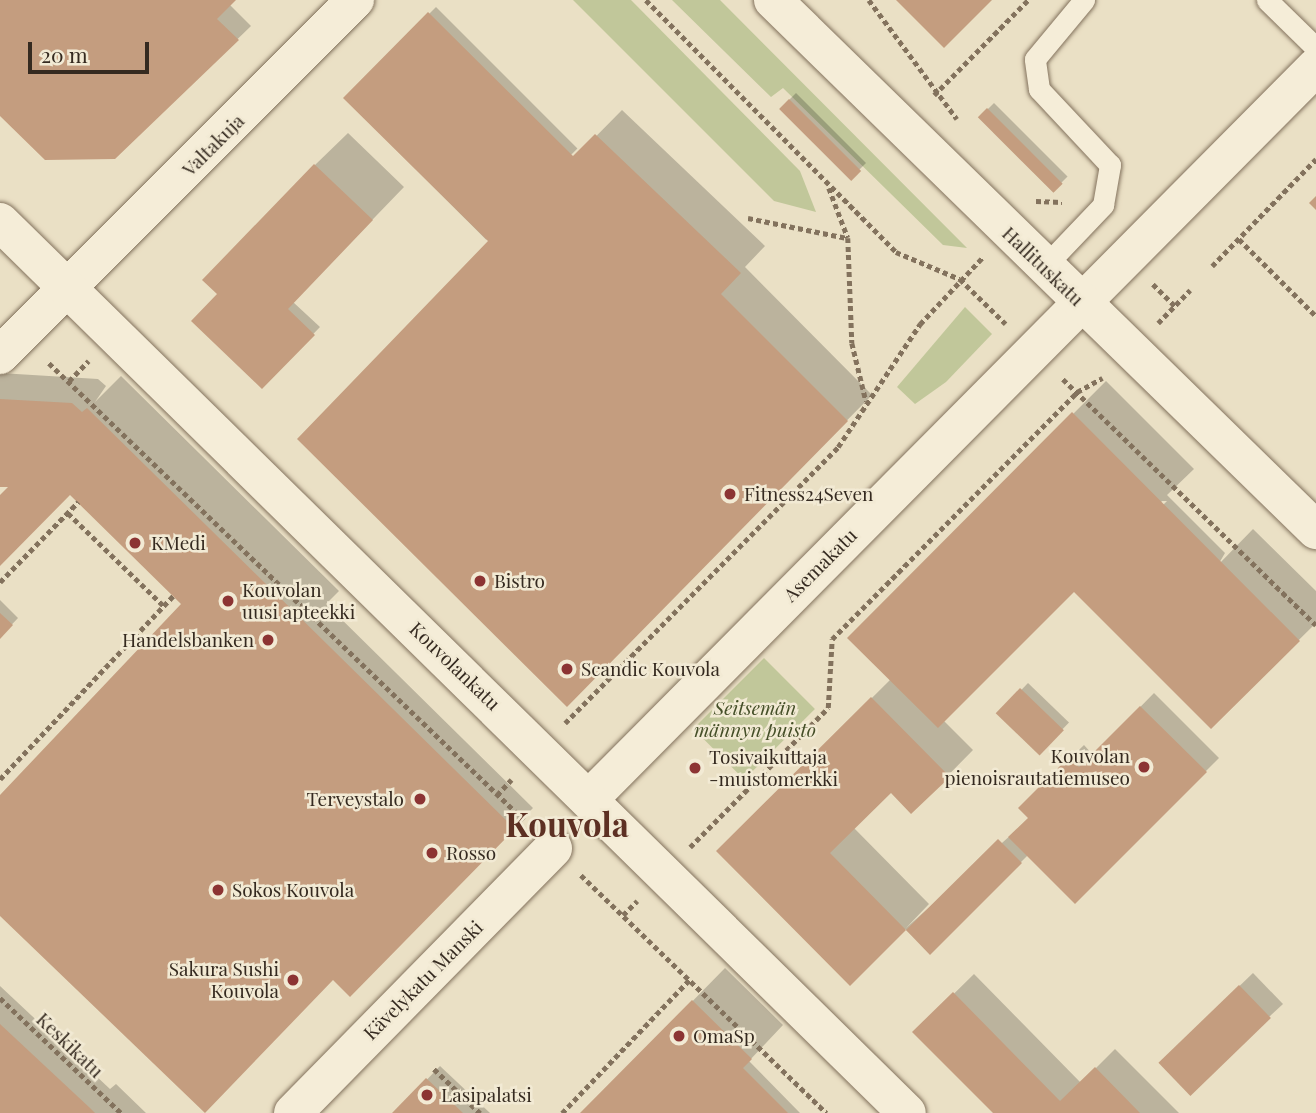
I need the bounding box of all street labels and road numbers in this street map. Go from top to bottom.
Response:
street label: Valtakuja [177,109,249,181]
street label: Hallituskatu [998,222,1088,310]
street label: Asemakatu [779,524,861,606]
street label: Kouvolankatu [405,617,505,715]
street label: Kävelykatu Manski [359,916,487,1044]
street label: Keskikatu [32,1008,108,1082]

